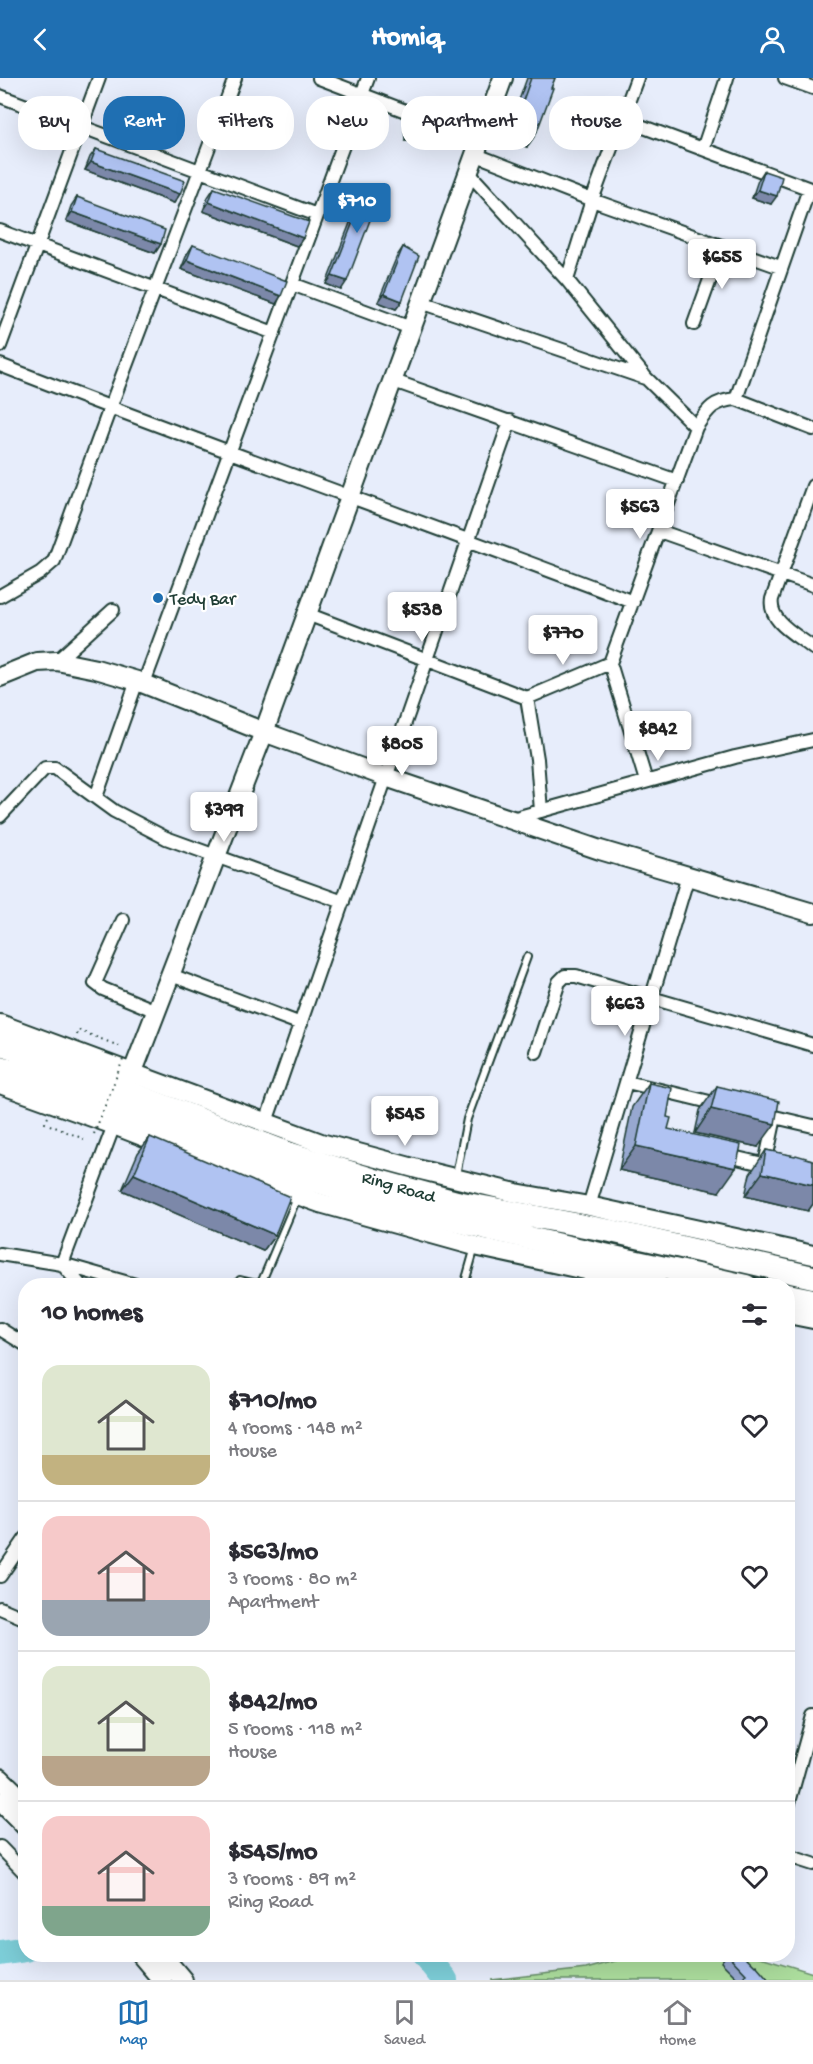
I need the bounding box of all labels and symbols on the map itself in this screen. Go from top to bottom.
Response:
pin: $710 [321,183,393,234]
pin: $655 [686,239,758,290]
pin: $563 [604,489,676,540]
place label: Tedy Bar [169,590,237,611]
marker: Tedy Bar [151,591,165,605]
pin: $538 [386,592,458,643]
pin: $770 [527,615,599,666]
pin: $842 [622,711,694,762]
pin: $805 [366,726,438,777]
pin: $399 [188,792,260,843]
pin: $663 [589,986,661,1037]
pin: $545 [369,1096,441,1147]
street label: Ring Road [359,1168,439,1209]

